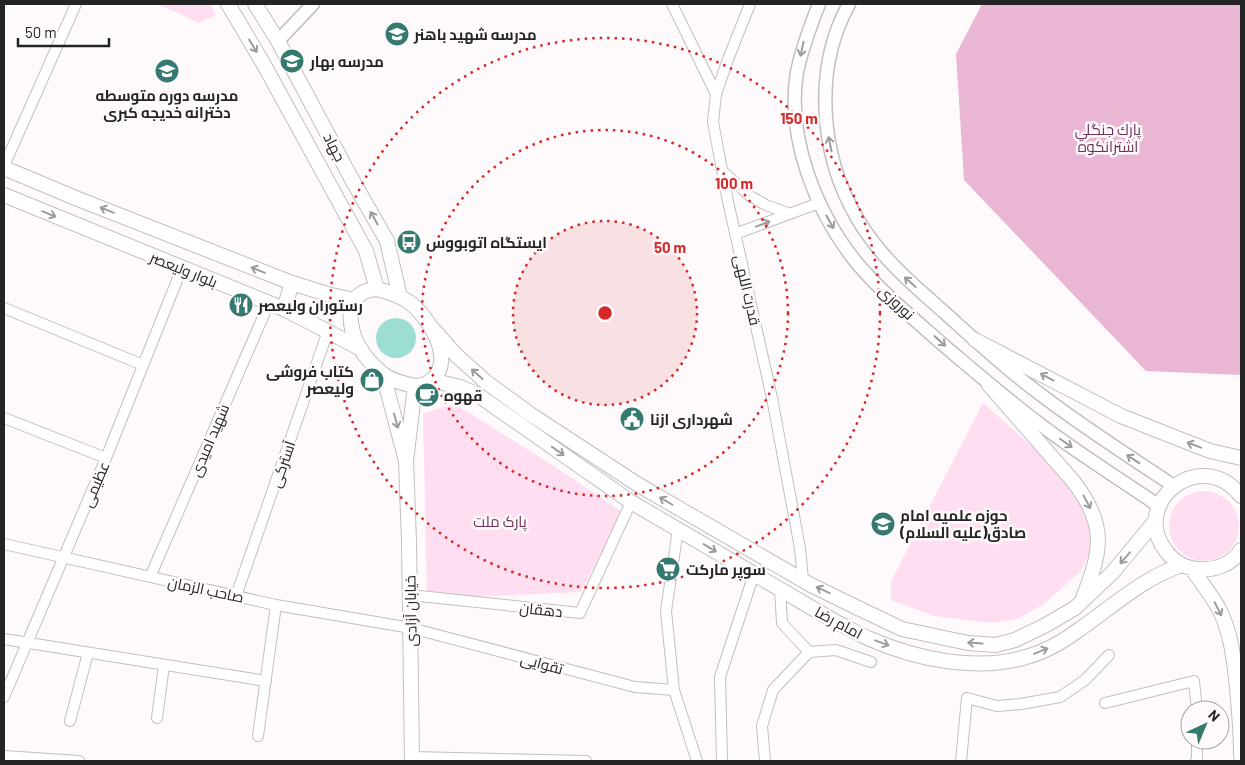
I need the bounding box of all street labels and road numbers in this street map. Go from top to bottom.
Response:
street label: جهاد [318,130,350,165]
street label: بلوار ولیعصر [146,247,220,292]
street label: قدرت اللهی [729,253,765,327]
street label: نوروزی [874,281,919,324]
street label: شهید امیدی [186,401,234,480]
street label: آسترکی [266,438,300,490]
street label: عظیمی [77,458,114,510]
street label: صاحب الزمان [166,572,246,608]
street label: خیابان آزادی [400,575,422,647]
street label: دهقان [518,598,563,622]
street label: امام رضا [811,602,866,644]
street label: تقوایی [518,649,565,679]

